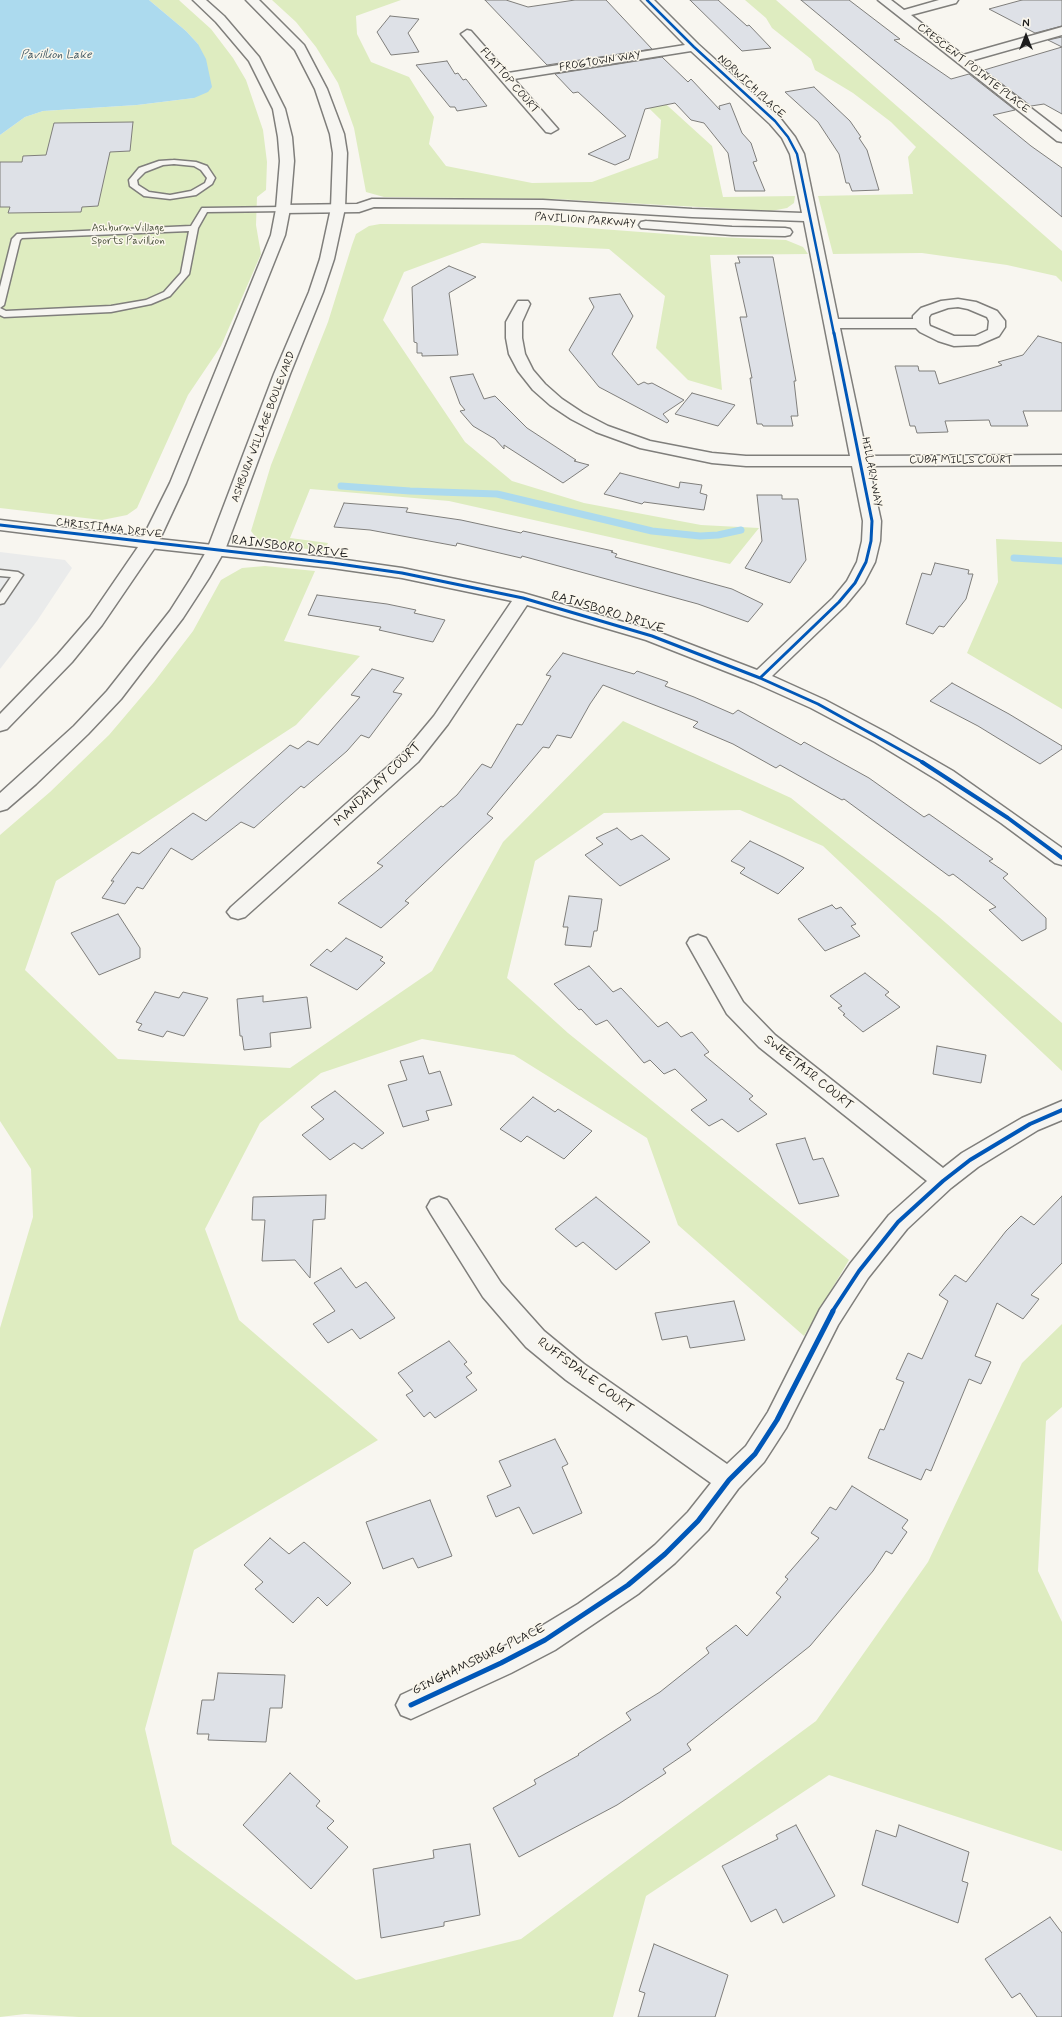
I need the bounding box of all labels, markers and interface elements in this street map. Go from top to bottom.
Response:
north arrow [1006,16,1046,56]
street label: CRESCENT POINTE PLACE [914,21,1032,117]
street label: FLATTOP COURT [477,45,541,117]
water label: Pavillion Lake [20,48,92,62]
street label: FROGTOWN WAY [558,49,642,75]
street label: NORWICH PLACE [714,52,788,122]
street label: PAVILION PARKWAY [534,211,636,231]
park label: Ashburn Village Sports Pavillion [91,222,165,248]
street label: ASHBURN VILLAGE BOULEVARD [229,350,299,504]
street label: HILLARY WAY [858,436,884,508]
street label: CUBA MILLS COURT [909,454,1013,468]
street label: CHRISTIANA DRIVE [55,516,163,542]
street label: RAINSBORO DRIVE [231,533,349,563]
street label: RAINSBORO DRIVE [549,588,667,638]
street label: MANDALAY COURT [331,740,425,830]
street label: SWEETAIR COURT [760,1032,856,1114]
street label: RUFFSDALE COURT [534,1335,636,1417]
street label: GINGHAMSBURG PLACE [410,1621,548,1699]

